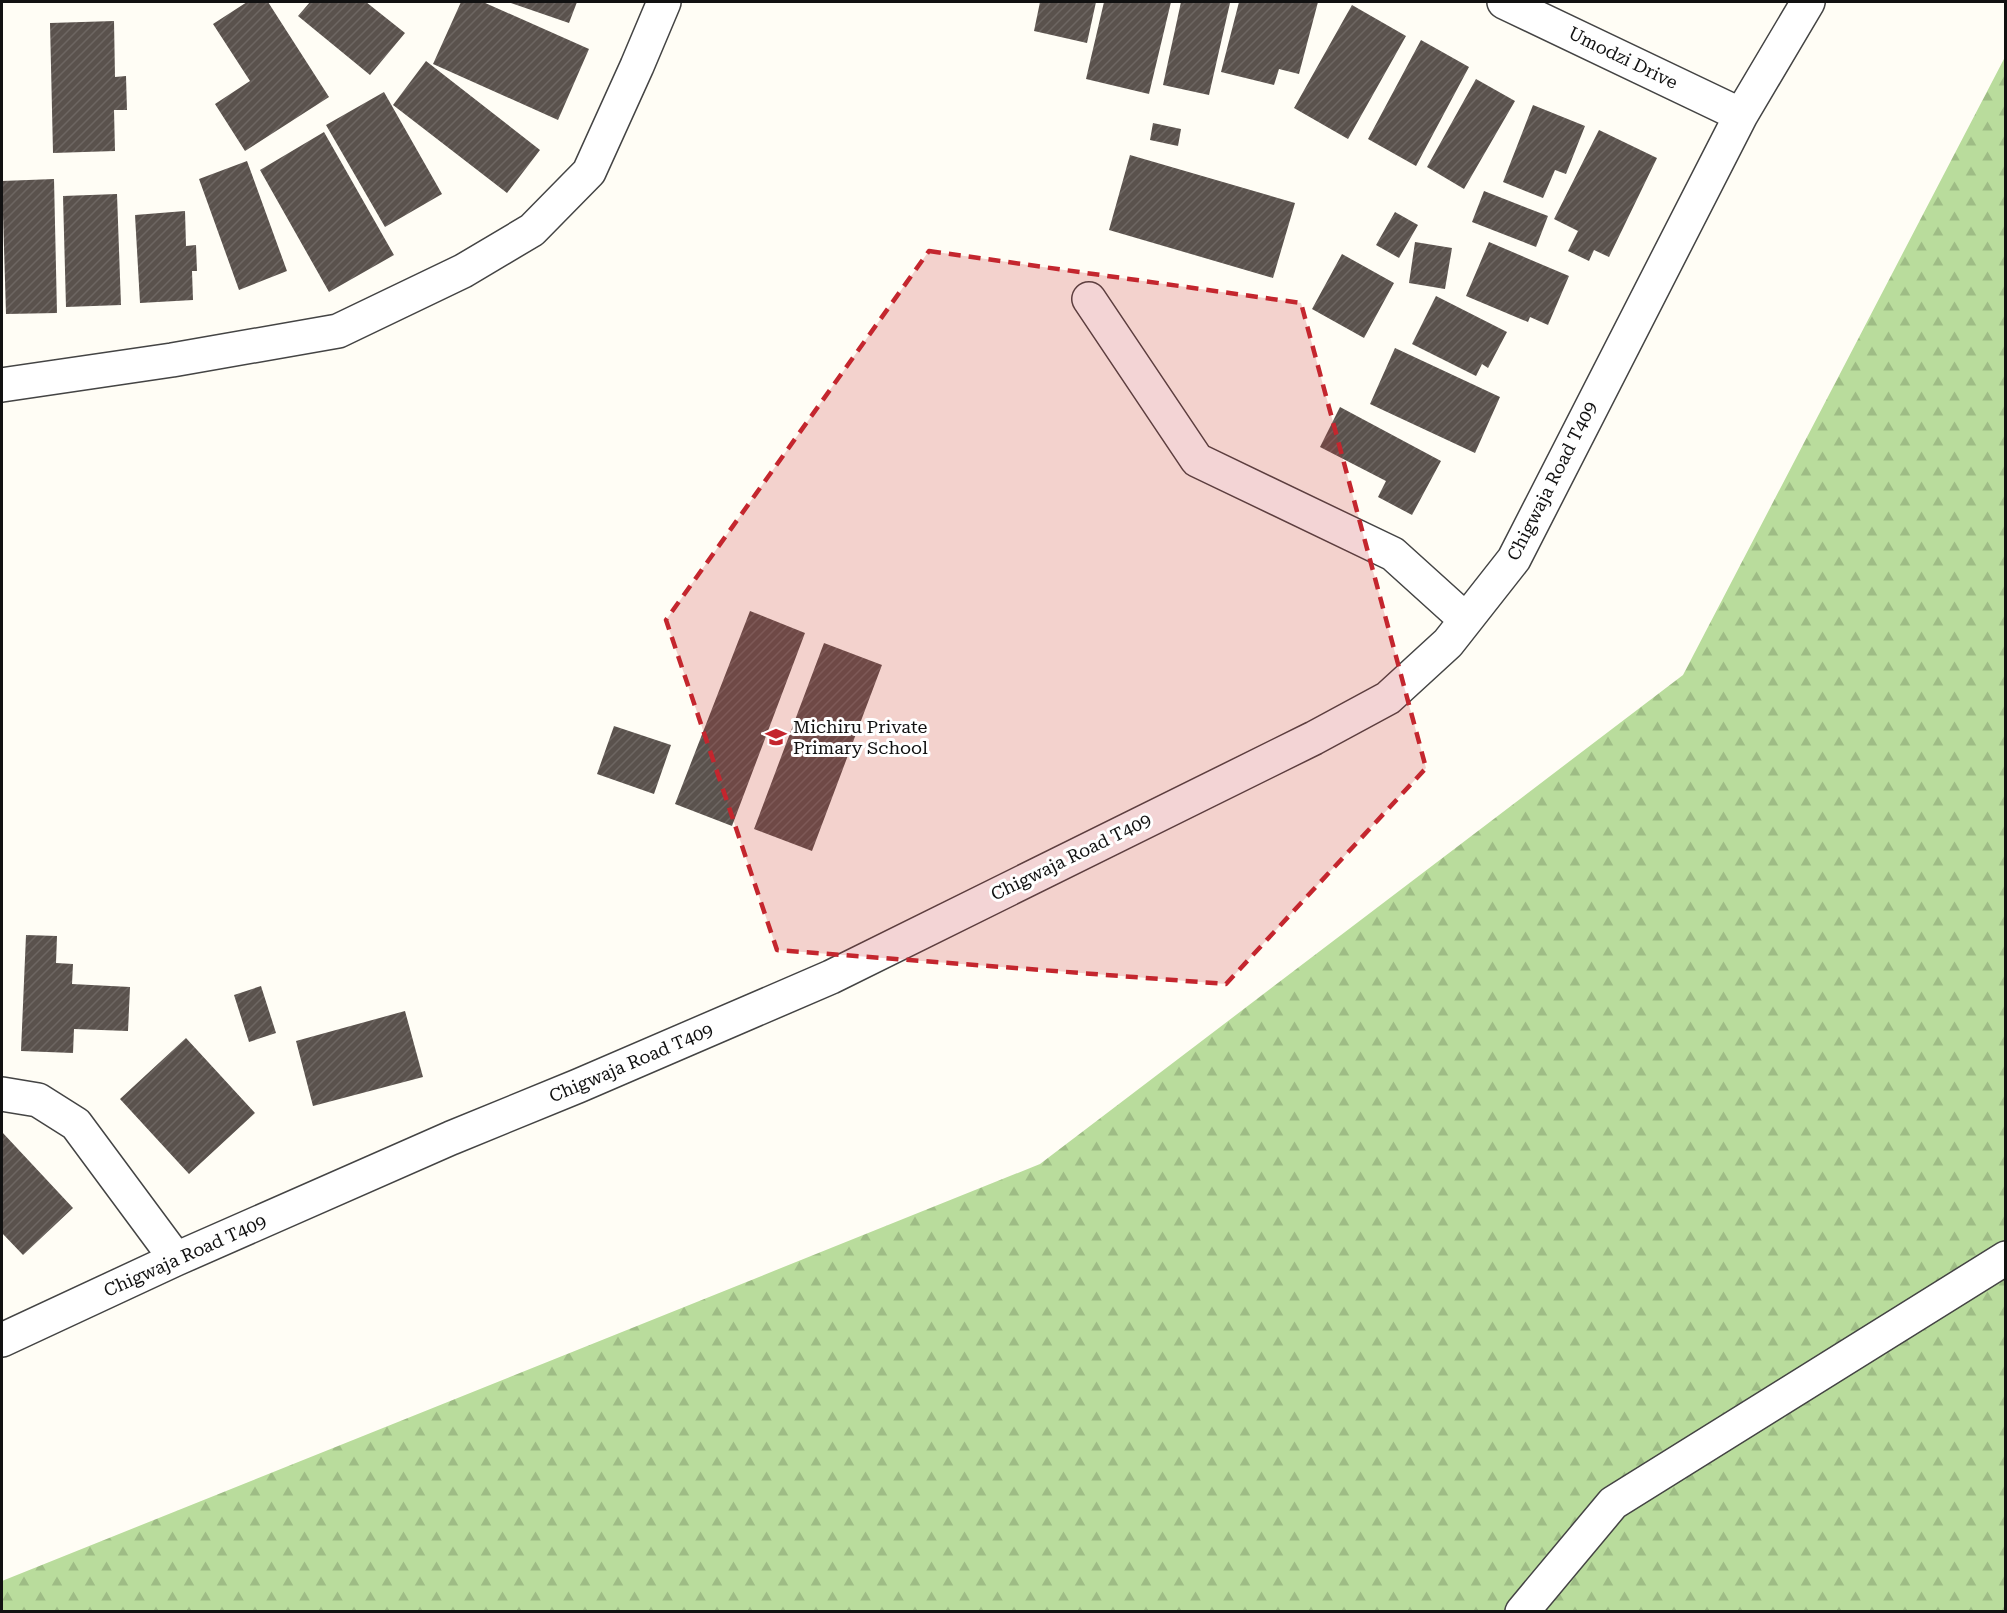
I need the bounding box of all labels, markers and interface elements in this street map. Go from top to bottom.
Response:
street label: Umodzi Drive [1565,22,1681,93]
street label: Chigwaja Road T409 [1502,398,1601,564]
place label: Michiru Private Primary School [793,716,928,758]
school or university icon: Michiru Private Primary School [764,725,788,749]
street label: Chigwaja Road T409 [987,809,1154,904]
street label: Chigwaja Road T409 [546,1019,716,1107]
street label: Chigwaja Road T409 [100,1210,269,1301]

